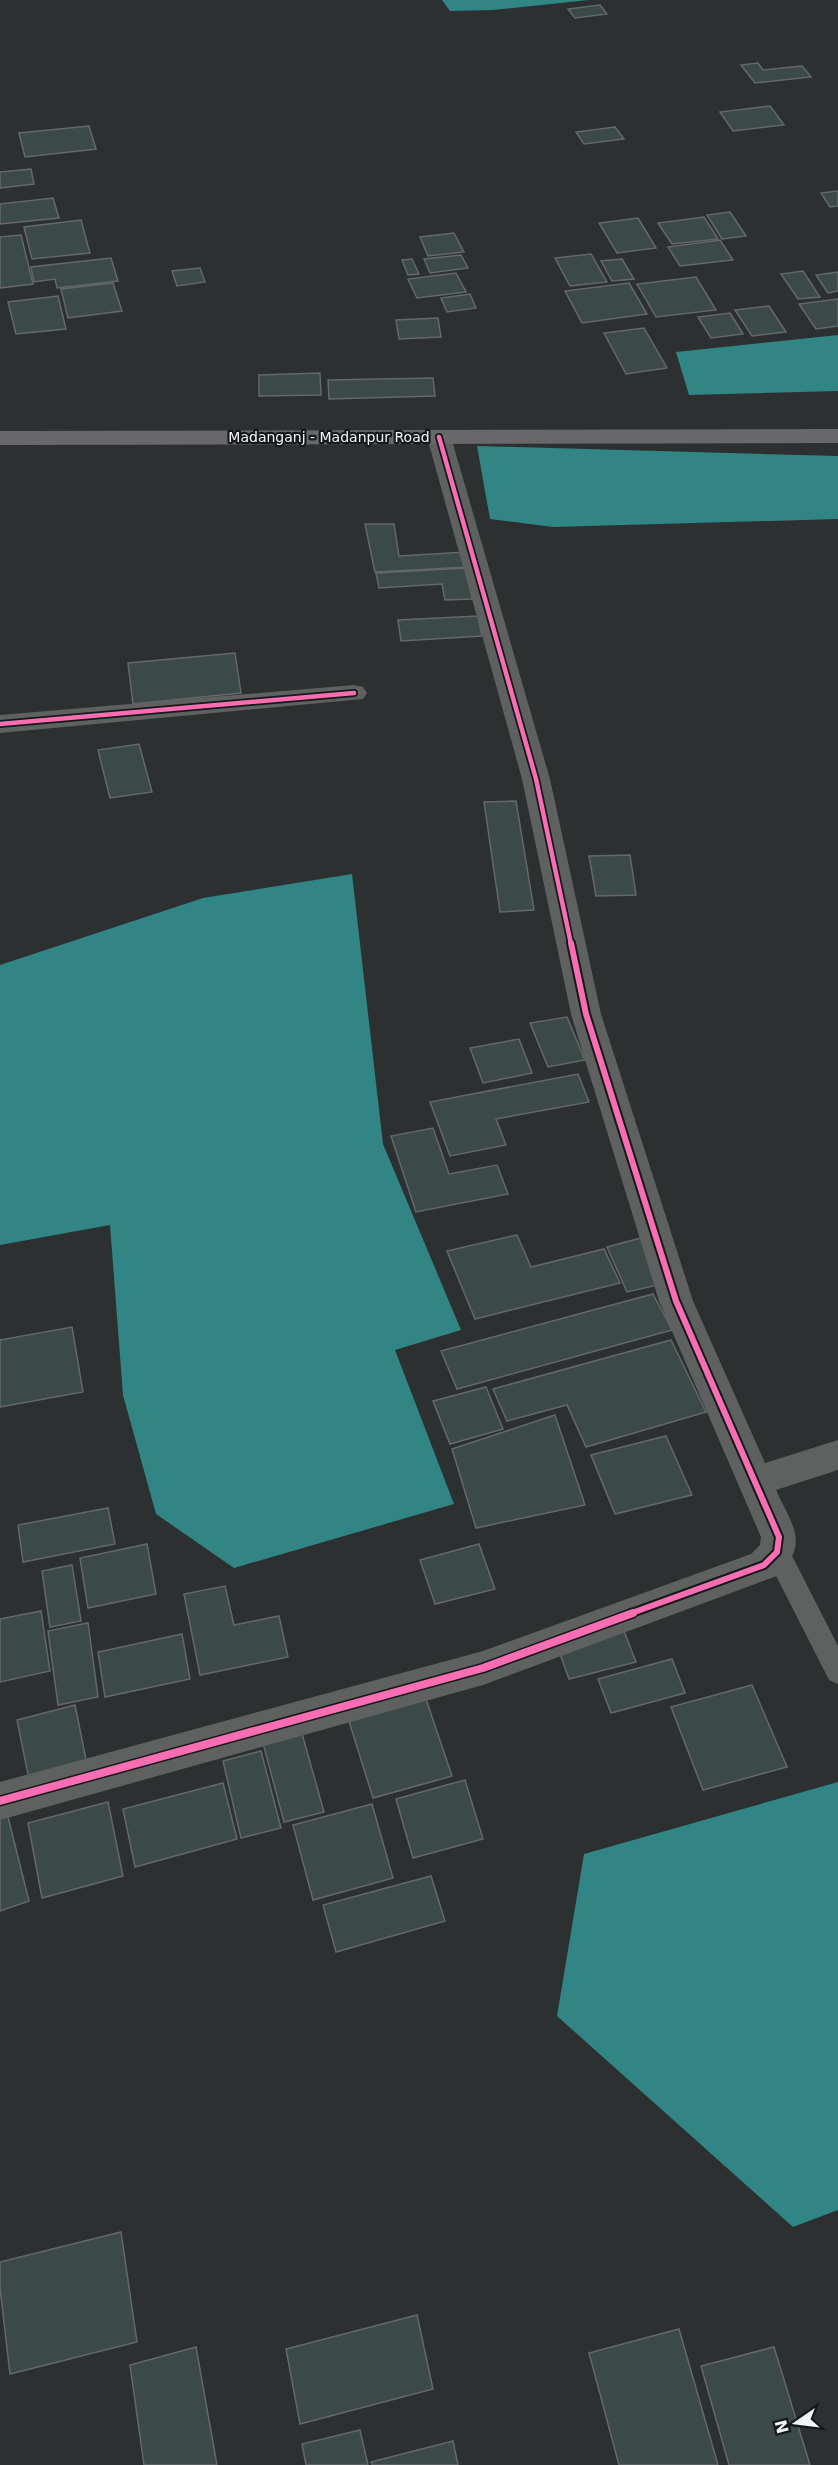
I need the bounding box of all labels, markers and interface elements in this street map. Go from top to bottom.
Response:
street label: Madanganj - Madanpur Road [228,429,430,445]
north arrow [766,2393,826,2453]
text: N [771,2418,793,2435]

